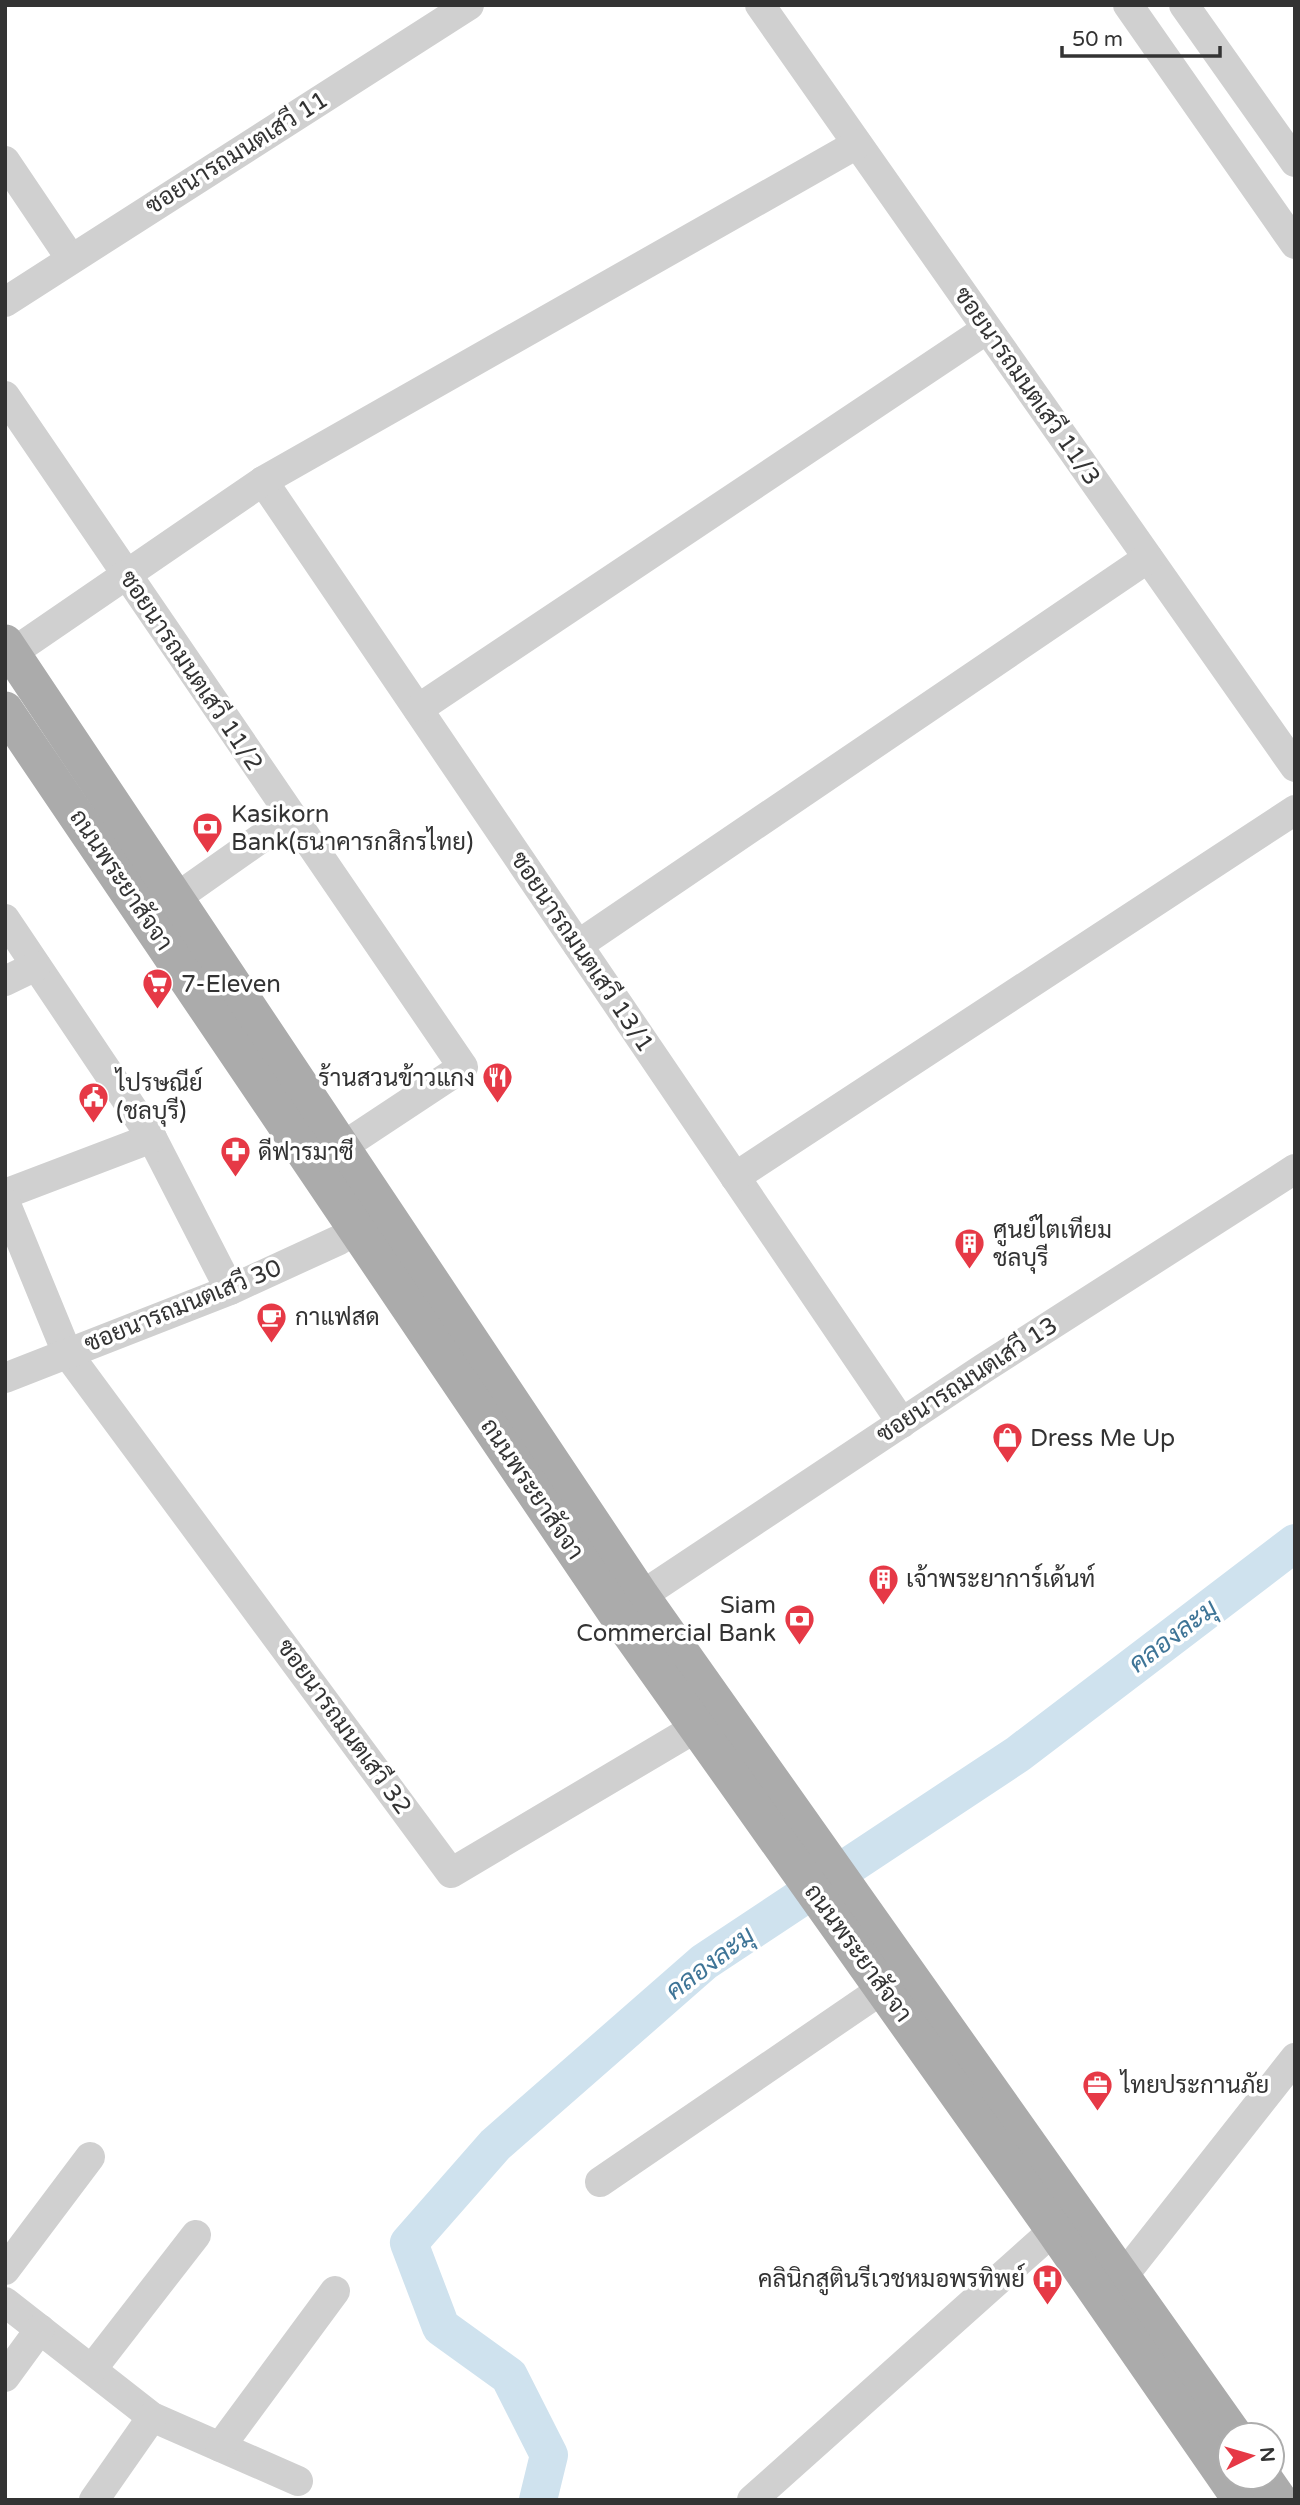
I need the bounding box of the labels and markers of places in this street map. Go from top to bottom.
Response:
place label: Kasikorn Bank(ธนาคารกสิกรไทย) [231,800,474,857]
bank icon: Kasikorn Bank(ธนาคารกสิกรไทย) [191,811,225,855]
supermarket icon: 7-Eleven [141,967,175,1011]
place label: 7-Eleven [181,970,281,999]
restaurant icon: ร้านสวนข้าวแกง [481,1061,515,1105]
place label: ร้านสวนข้าวแกง [318,1063,475,1093]
place label: ไปรษณีย์ (ชลบุรี) [114,1067,203,1127]
public building icon: ไปรษณีย์ (ชลบุรี) [76,1080,110,1124]
pharmacy icon: ดีฟารมาซี [218,1135,252,1179]
place label: ดีฟารมาซี [258,1137,354,1167]
place label: ศูนย์ไตเทียม ชลบุรี [993,1214,1112,1274]
building icon: ศูนย์ไตเทียม ชลบุรี [953,1227,987,1271]
cafe icon: กาแฟสด [255,1300,289,1344]
place label: กาแฟสด [295,1303,380,1332]
shop icon: Dress Me Up [990,1421,1024,1465]
place label: Dress Me Up [1030,1424,1175,1453]
building icon: เจ้าพระยาการ์เด้นท์ [866,1562,900,1606]
place label: เจ้าพระยาการ์เด้นท์ [906,1563,1095,1594]
place label: Siam Commercial Bank [576,1591,776,1648]
bank icon: Siam Commercial Bank [782,1602,816,1646]
office icon: ไทยประกานภัย [1081,2068,1115,2112]
place label: ไทยประกานภัย [1119,2069,1269,2100]
hospital icon: คลินิกสูตินรีเวชหมอพรทิพย์ [1031,2262,1065,2306]
place label: คลินิกสูตินรีเวชหมอพรทิพย์ [758,2263,1025,2296]

